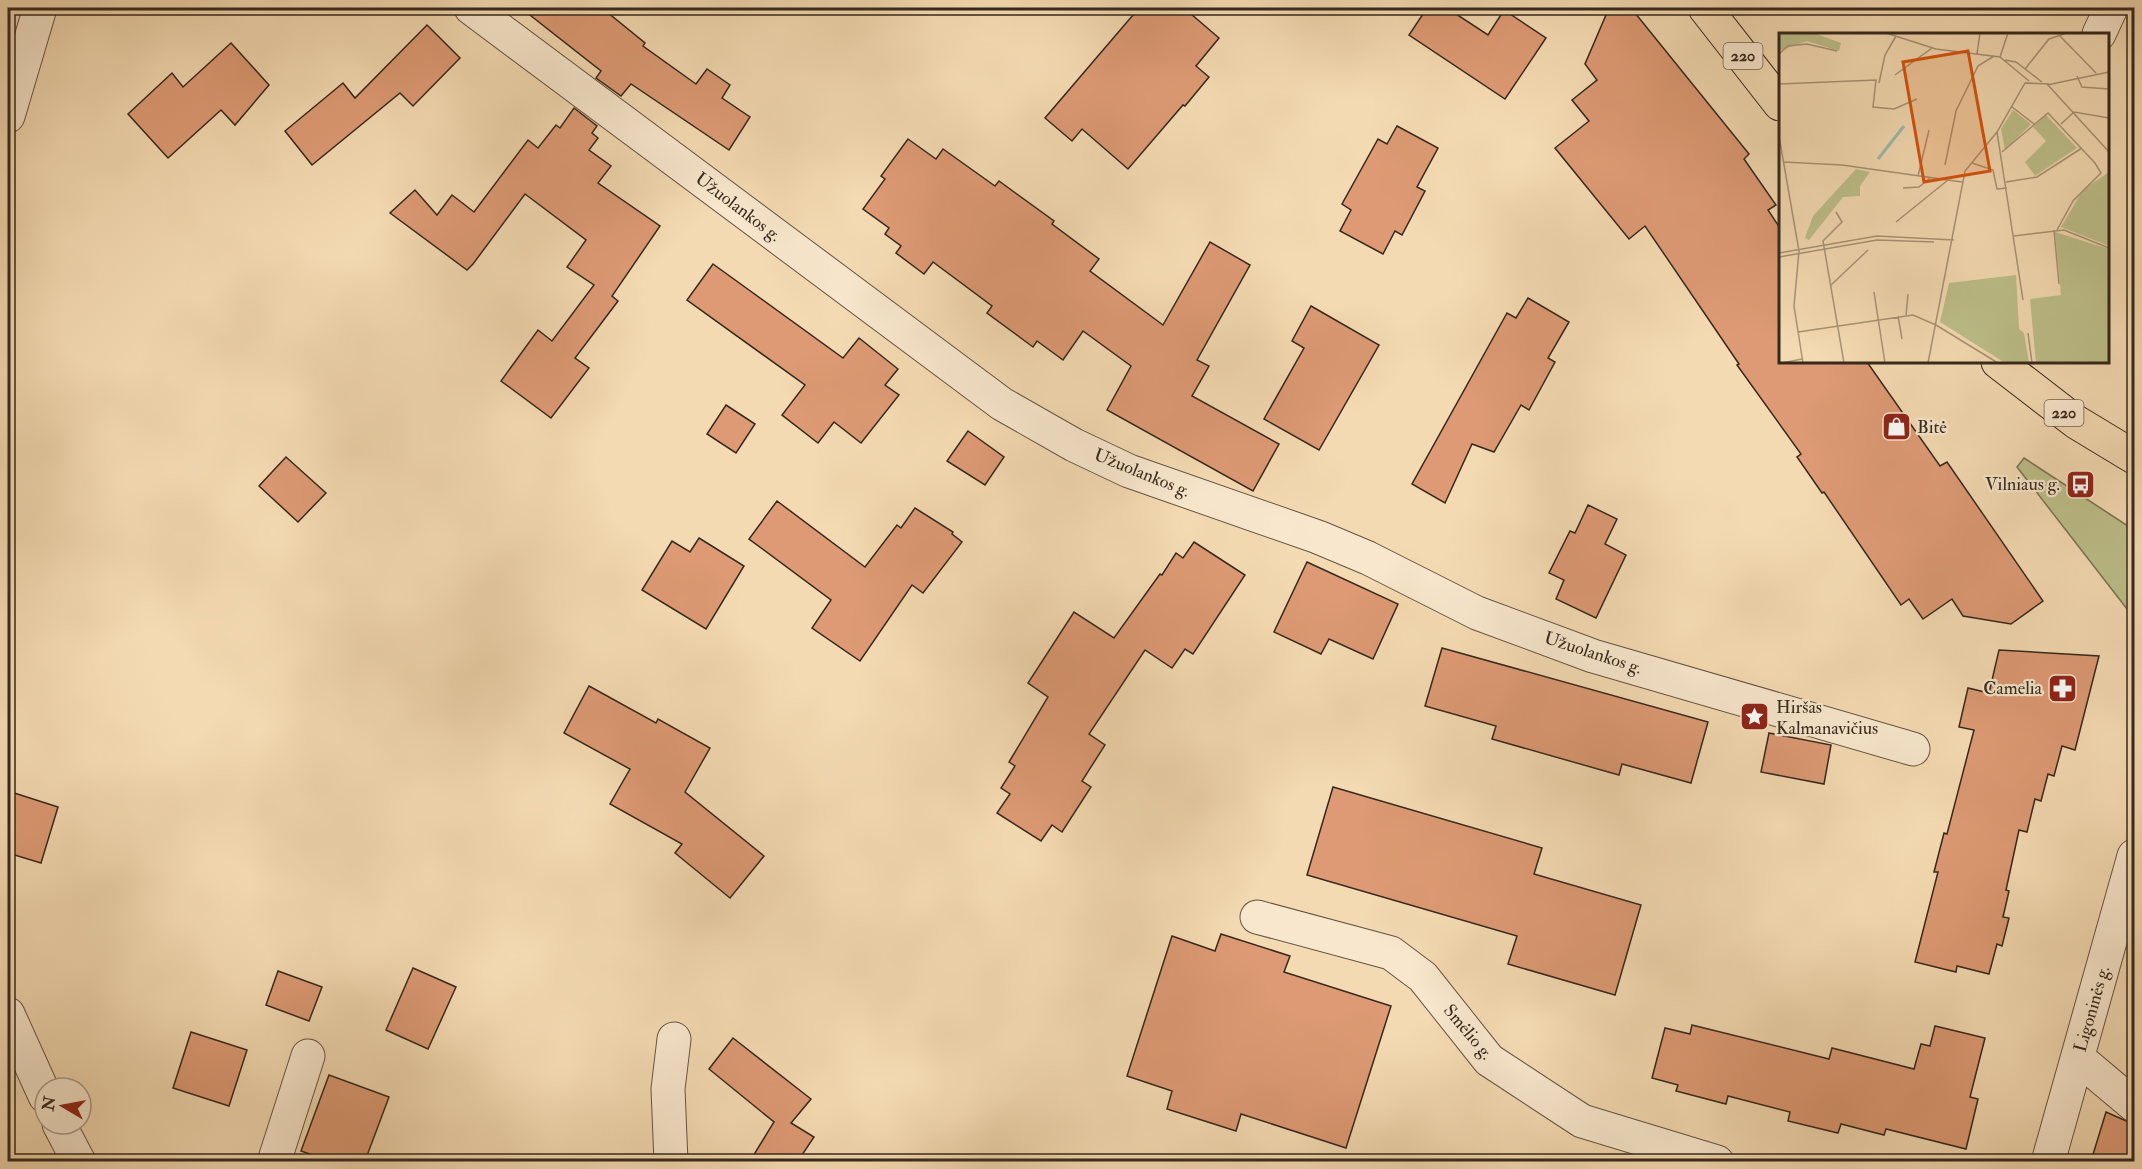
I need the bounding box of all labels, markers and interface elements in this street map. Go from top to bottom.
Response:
inset map [1779,33,2109,363]
road number: 220 [1724,43,1762,69]
street label: Užuolankos g. [690,167,786,247]
road number: 220 [2044,400,2084,426]
shop icon: Bitė [1880,411,1912,443]
place label: Bitė [1917,416,1947,439]
street label: Užuolankos g. [1091,443,1193,503]
bus stop icon: Vilniaus g. [2065,468,2097,500]
place label: Vilniaus g. [1985,473,2060,496]
street label: Užuolankos g. [1541,626,1645,680]
pharmacy icon: Camelia [2047,672,2079,704]
place label: Camelia [1983,677,2043,700]
place label: Hiršas Kalmanavičius [1776,696,1878,740]
place icon: Hiršas Kalmanavičius [1739,701,1771,733]
street label: Ligoninės g. [2069,963,2115,1055]
street label: Smėlio g. [1438,1000,1498,1064]
north arrow [33,1076,93,1136]
text: N [38,1094,60,1113]

